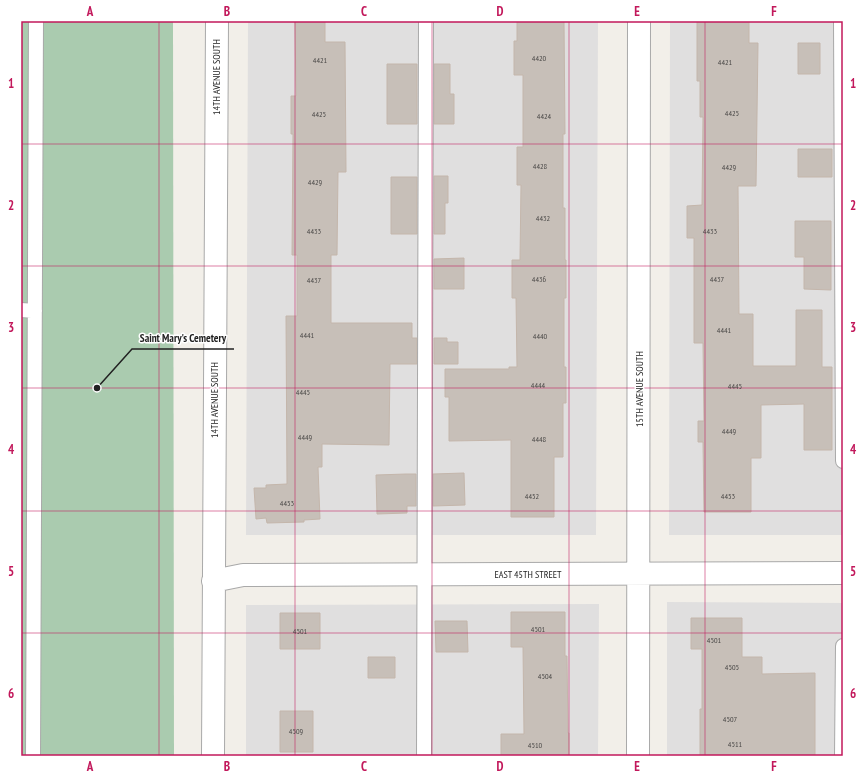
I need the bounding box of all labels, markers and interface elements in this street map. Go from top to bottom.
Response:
text: A [86,3,94,20]
text: B [224,3,230,20]
text: C [361,3,367,20]
text: D [497,3,504,20]
text: E [634,3,640,20]
text: F [771,3,777,20]
street label: 14TH AVENUE SOUTH [210,39,223,115]
house number: 4420 [532,53,547,63]
house number: 4421 [313,55,328,65]
house number: 4421 [718,57,733,67]
text: 1 [8,75,14,92]
text: 1 [850,75,856,92]
house number: 4425 [725,108,739,118]
house number: 4425 [312,109,326,119]
house number: 4424 [537,111,552,121]
house number: 4428 [533,161,548,171]
house number: 4429 [722,162,737,172]
house number: 4429 [308,177,323,187]
text: 2 [8,197,14,214]
text: 2 [850,197,856,214]
house number: 4432 [536,213,551,223]
house number: 4433 [307,226,322,236]
house number: 4433 [703,226,718,236]
house number: 4436 [532,274,547,284]
house number: 4437 [710,274,725,284]
house number: 4437 [307,275,322,285]
text: 3 [8,319,14,336]
text: 3 [850,319,856,336]
house number: 4441 [717,325,732,335]
callout: Saint Mary's Cemetery [132,326,234,349]
house number: 4441 [300,330,315,340]
text: Saint Mary's Cemetery [140,331,227,345]
house number: 4440 [533,331,548,341]
street label: 15TH AVENUE SOUTH [633,351,646,427]
street label: 14TH AVENUE SOUTH [208,362,221,438]
house number: 4444 [531,380,546,390]
house number: 4445 [728,381,742,391]
house number: 4445 [296,387,310,397]
house number: 4449 [722,426,737,436]
house number: 4449 [298,432,313,442]
house number: 4448 [532,434,547,444]
text: 4 [8,441,15,458]
text: 4 [850,441,857,458]
house number: 4452 [525,491,540,501]
house number: 4453 [721,491,736,501]
house number: 4453 [280,498,295,508]
text: 5 [8,563,14,580]
text: 5 [850,563,856,580]
street label: EAST 45TH STREET [494,568,562,581]
house number: 4501 [531,624,546,634]
house number: 4501 [293,626,308,636]
house number: 4501 [707,635,722,645]
house number: 4505 [725,662,739,672]
house number: 4504 [538,671,553,681]
text: 6 [8,685,14,702]
text: 6 [850,685,856,702]
house number: 4507 [723,714,738,724]
house number: 4509 [289,726,304,736]
house number: 4511 [728,739,743,749]
house number: 4510 [528,740,543,750]
text: A [86,758,94,775]
text: B [224,758,230,775]
text: C [361,758,367,775]
text: D [497,758,504,775]
text: E [634,758,640,775]
text: F [771,758,777,775]

